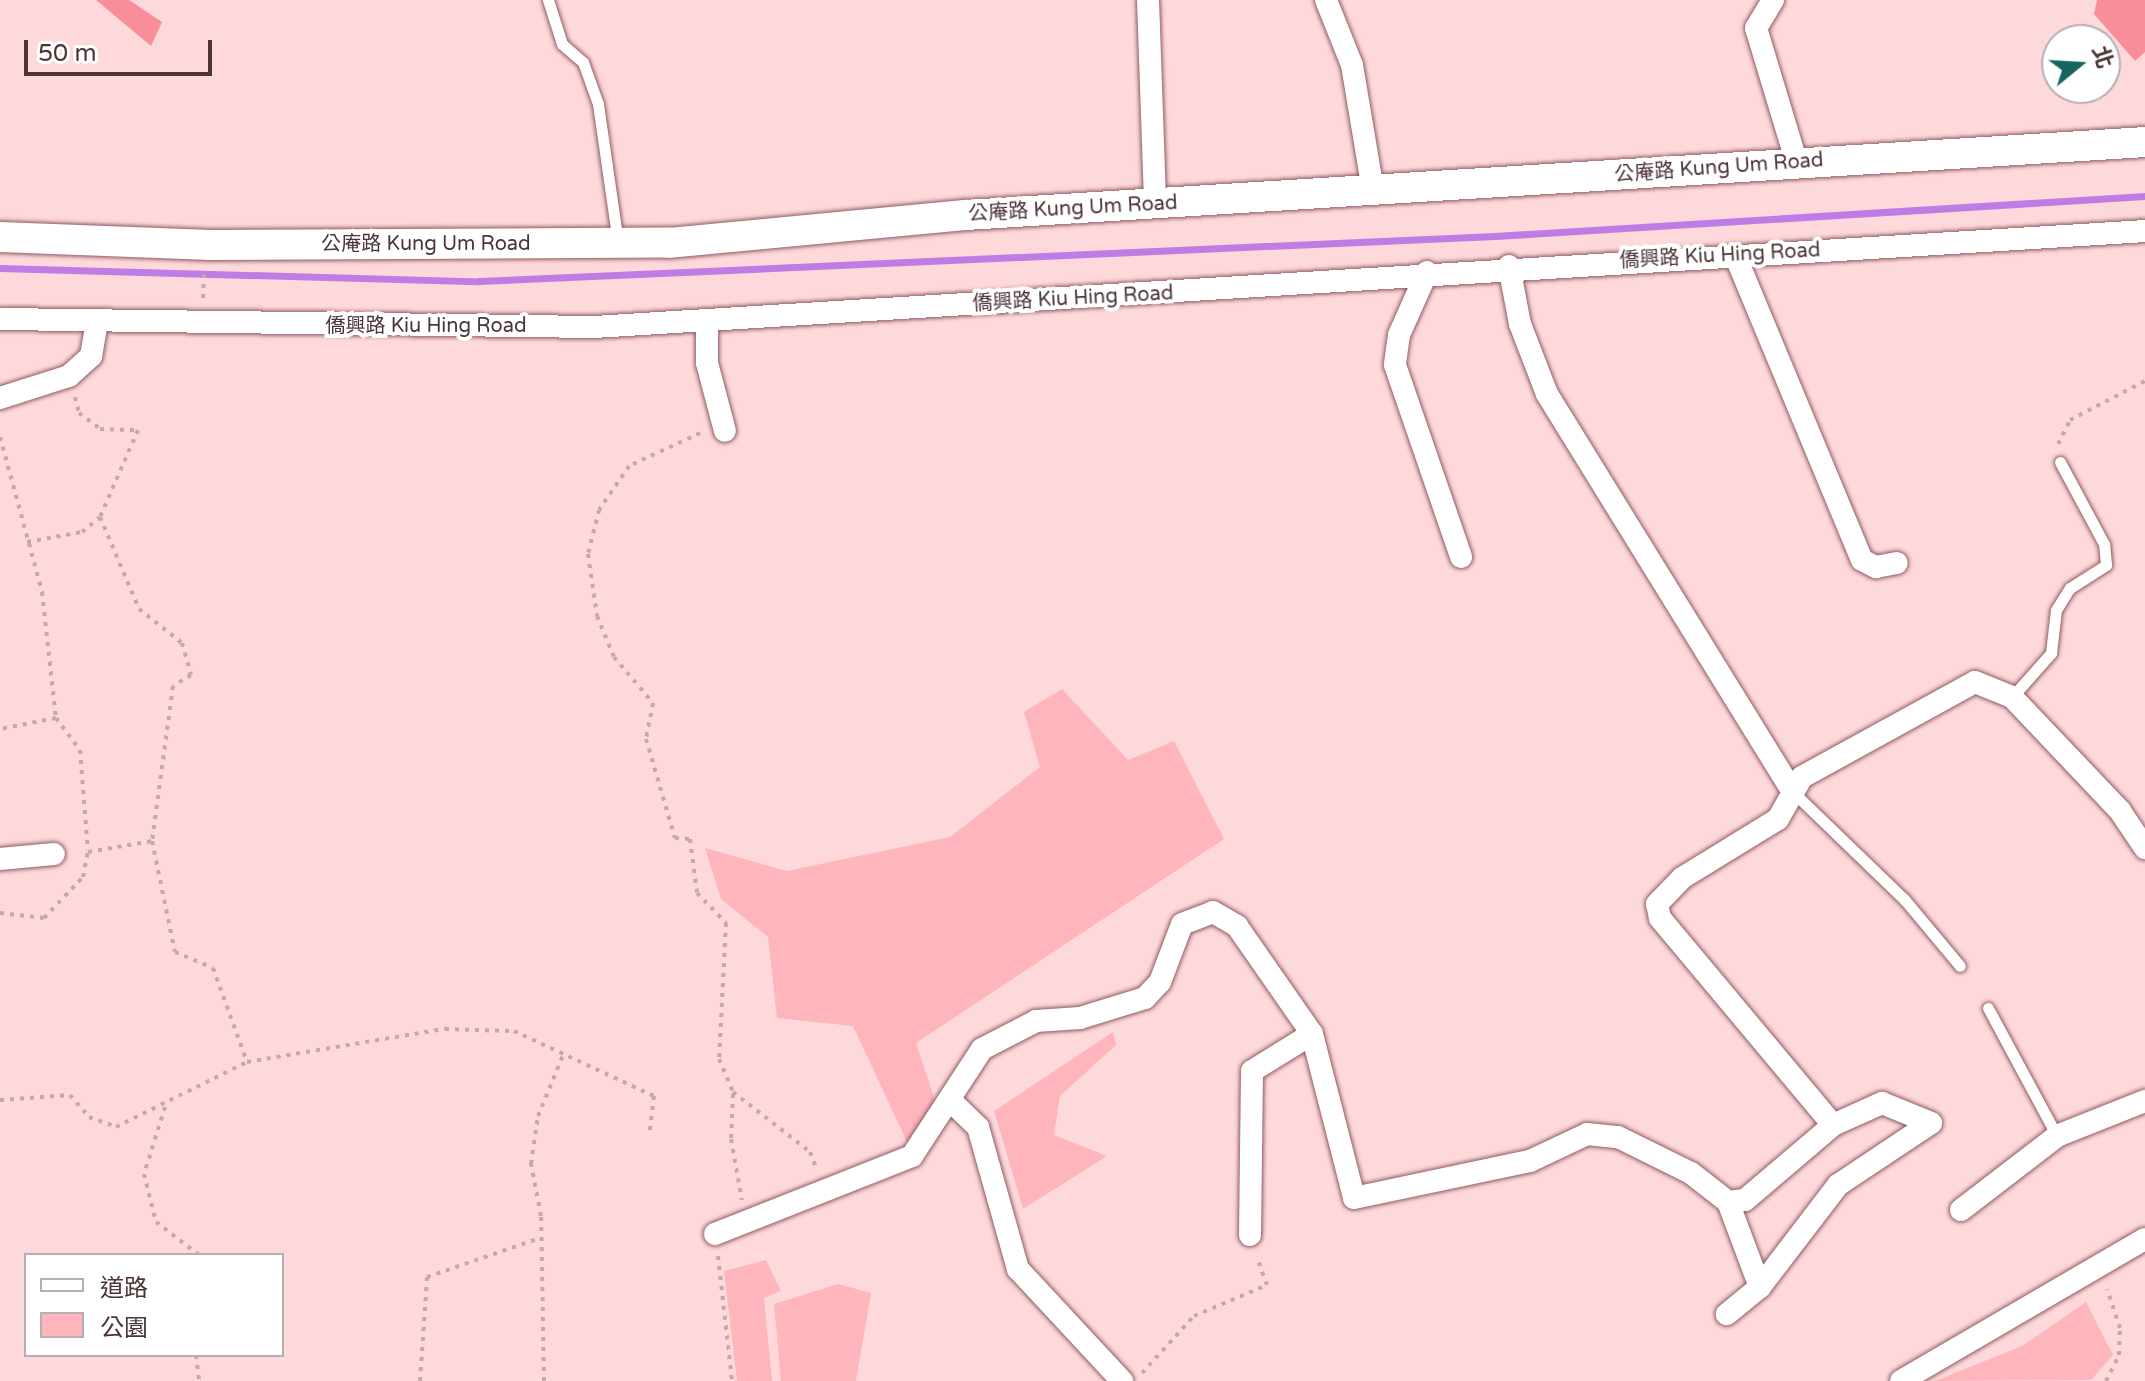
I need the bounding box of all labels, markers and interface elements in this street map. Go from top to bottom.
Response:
scale bar [28,24,216,74]
north arrow [2041,24,2121,104]
text: 50 m [38,39,96,68]
text: 北 [2086,43,2118,72]
street label: 公庵路 Kung Um Road [1614,149,1824,187]
street label: 公庵路 Kung Um Road [968,192,1178,226]
street label: 公庵路 Kung Um Road [321,232,531,256]
street label: 僑興路 Kiu Hing Road [1619,239,1821,273]
street label: 僑興路 Kiu Hing Road [972,282,1174,316]
street label: 僑興路 Kiu Hing Road [325,314,527,338]
legend [24,1253,284,1357]
text: 道路 [100,1274,148,1303]
text: 公園 [100,1314,148,1343]

